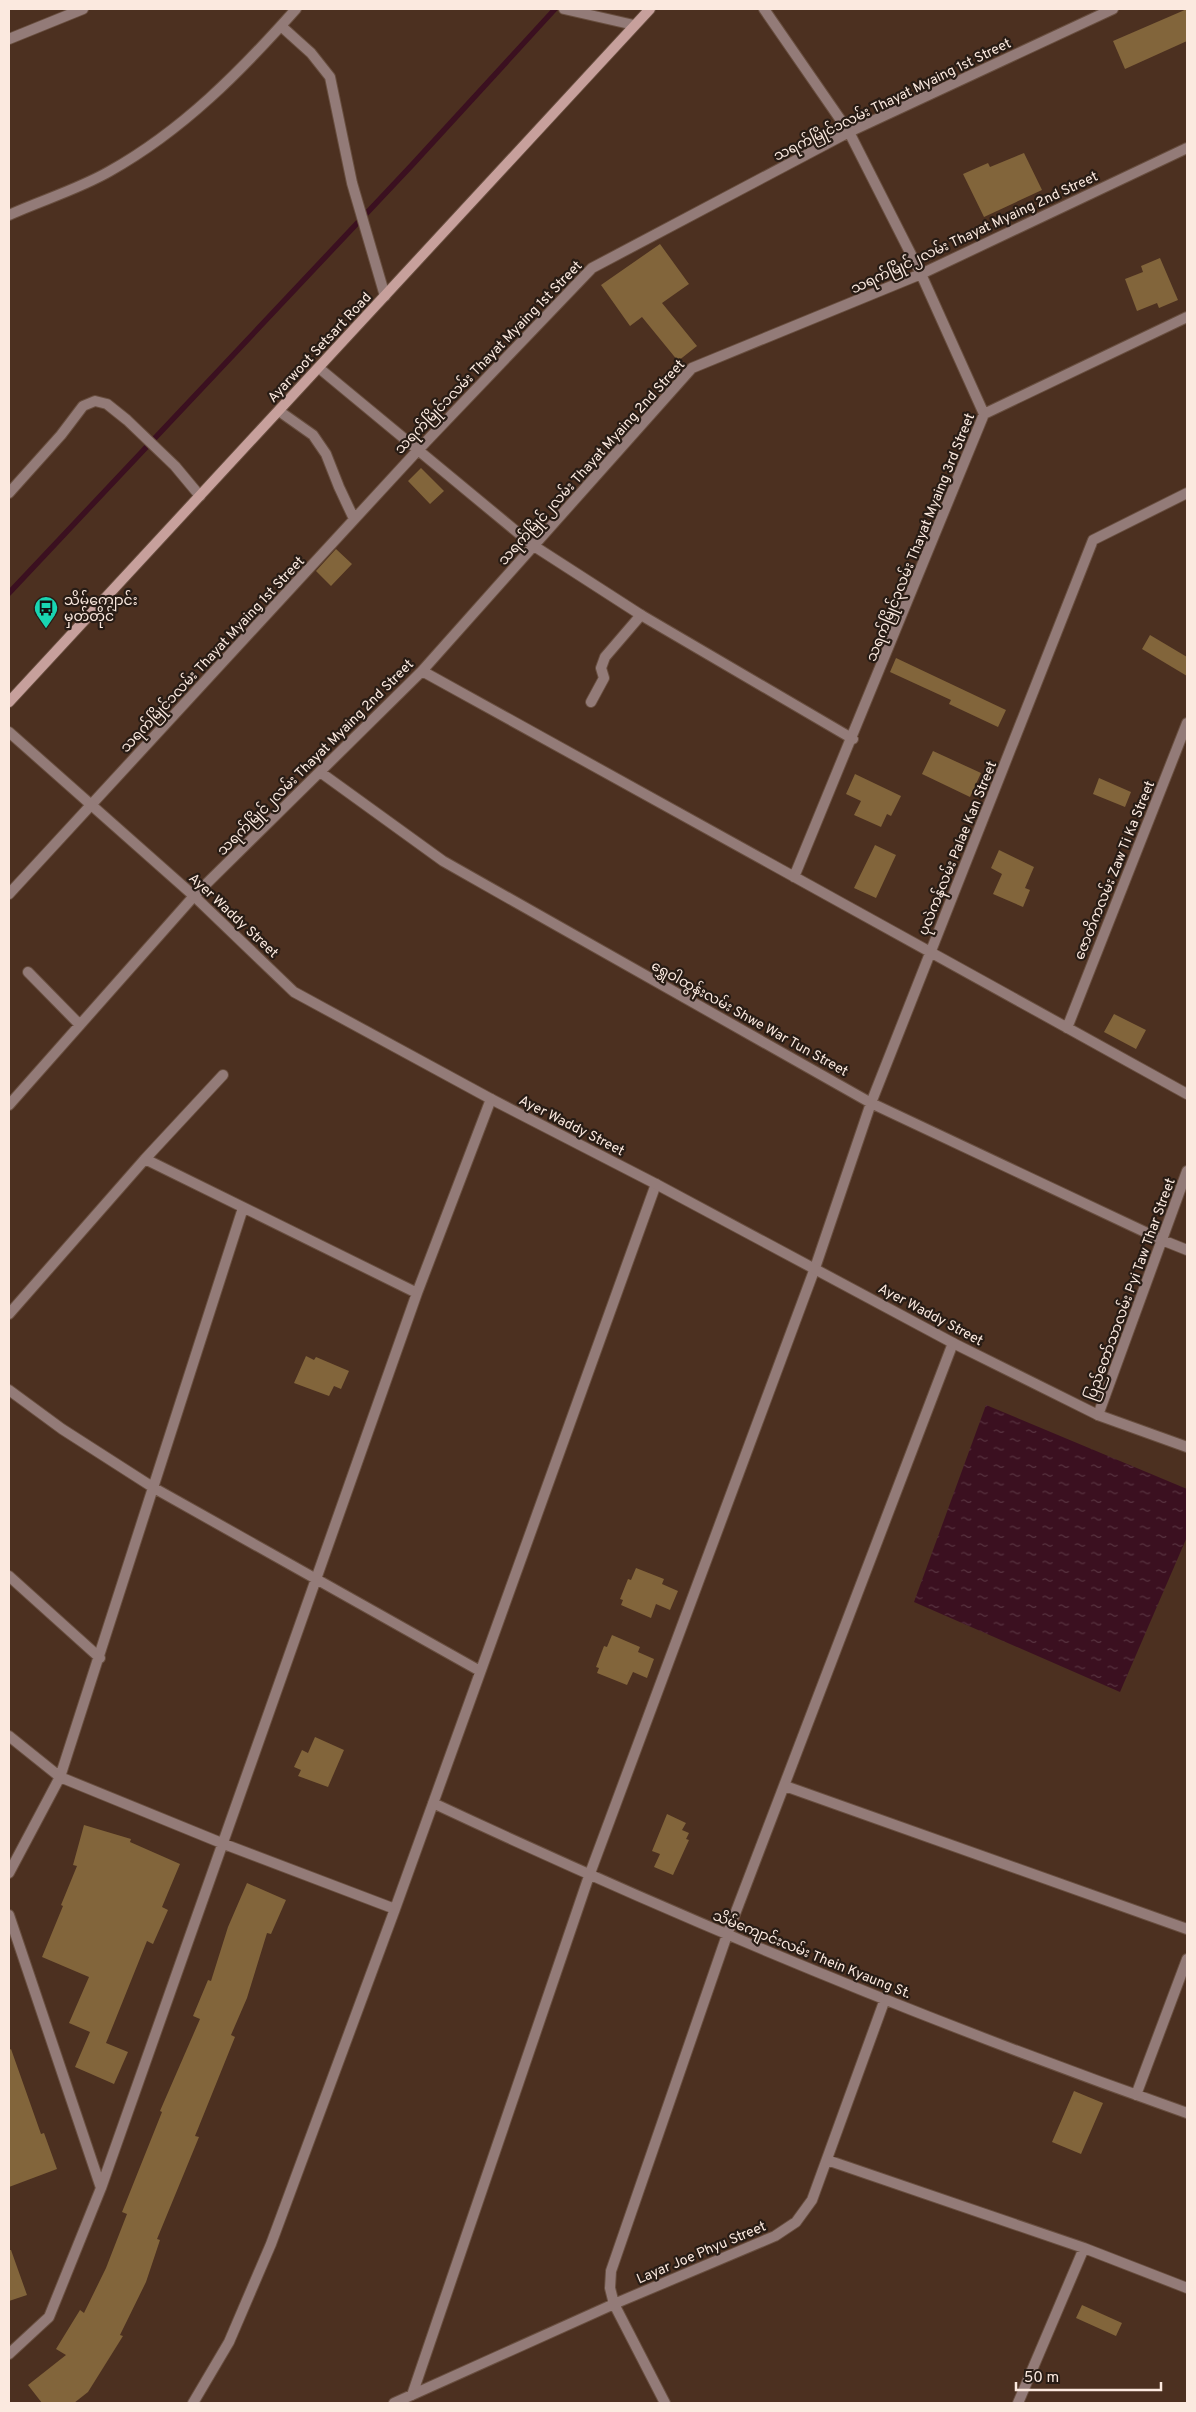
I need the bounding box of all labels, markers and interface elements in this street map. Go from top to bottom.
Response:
street label: သရက်မြိုင်၁လမ်း Thayat Myaing 1st Street [770,33,1015,167]
street label: သရက်မြိုင်၂လမ်း Thayat Myaing 2nd Street [847,166,1102,300]
street label: သရက်မြိုင်၁လမ်း Thayat Myaing 1st Street [390,256,588,460]
street label: Ayarwoot Setsart Road [265,289,376,407]
street label: သရက်မြိုင်၂လမ်း Thayat Myaing 2nd Street [493,355,690,571]
street label: သရက်မြိုင်၃လမ်း Thayat Myaing 3rd Street [861,410,981,665]
street label: သရက်မြိုင်၁လမ်း Thayat Myaing 1st Street [115,551,310,758]
place label: သိမ်ကျောင်း မှတ်တိုင် [64,590,138,628]
bus stop icon: သိမ်ကျောင်း မှတ်တိုင် [33,595,59,629]
street label: သရက်မြိုင်၂လမ်း Thayat Myaing 2nd Street [212,654,419,861]
street label: ပုလဲကန်လမ်း Palae Kan Street [913,758,1003,939]
street label: ဇောတိကလမ်း Zaw Ti Ka Street [1069,777,1159,963]
street label: Ayer Waddy Street [185,870,281,962]
street label: ရွှေဝါထွန်းလမ်း Shwe War Tun Street [647,955,852,1082]
street label: Ayer Waddy Street [516,1092,627,1160]
street label: ပြည်တော်သာလမ်း Pyi Taw Thar Street [1080,1175,1182,1404]
street label: Ayer Waddy Street [875,1281,986,1350]
street label: သိမ်ကျောင်းလမ်း Thein Kyaung St. [709,1905,914,2005]
street label: Layar Joe Phyu Street [634,2218,769,2288]
scale bar [1016,2360,1161,2392]
text: 50 m [1024,2369,1059,2388]

